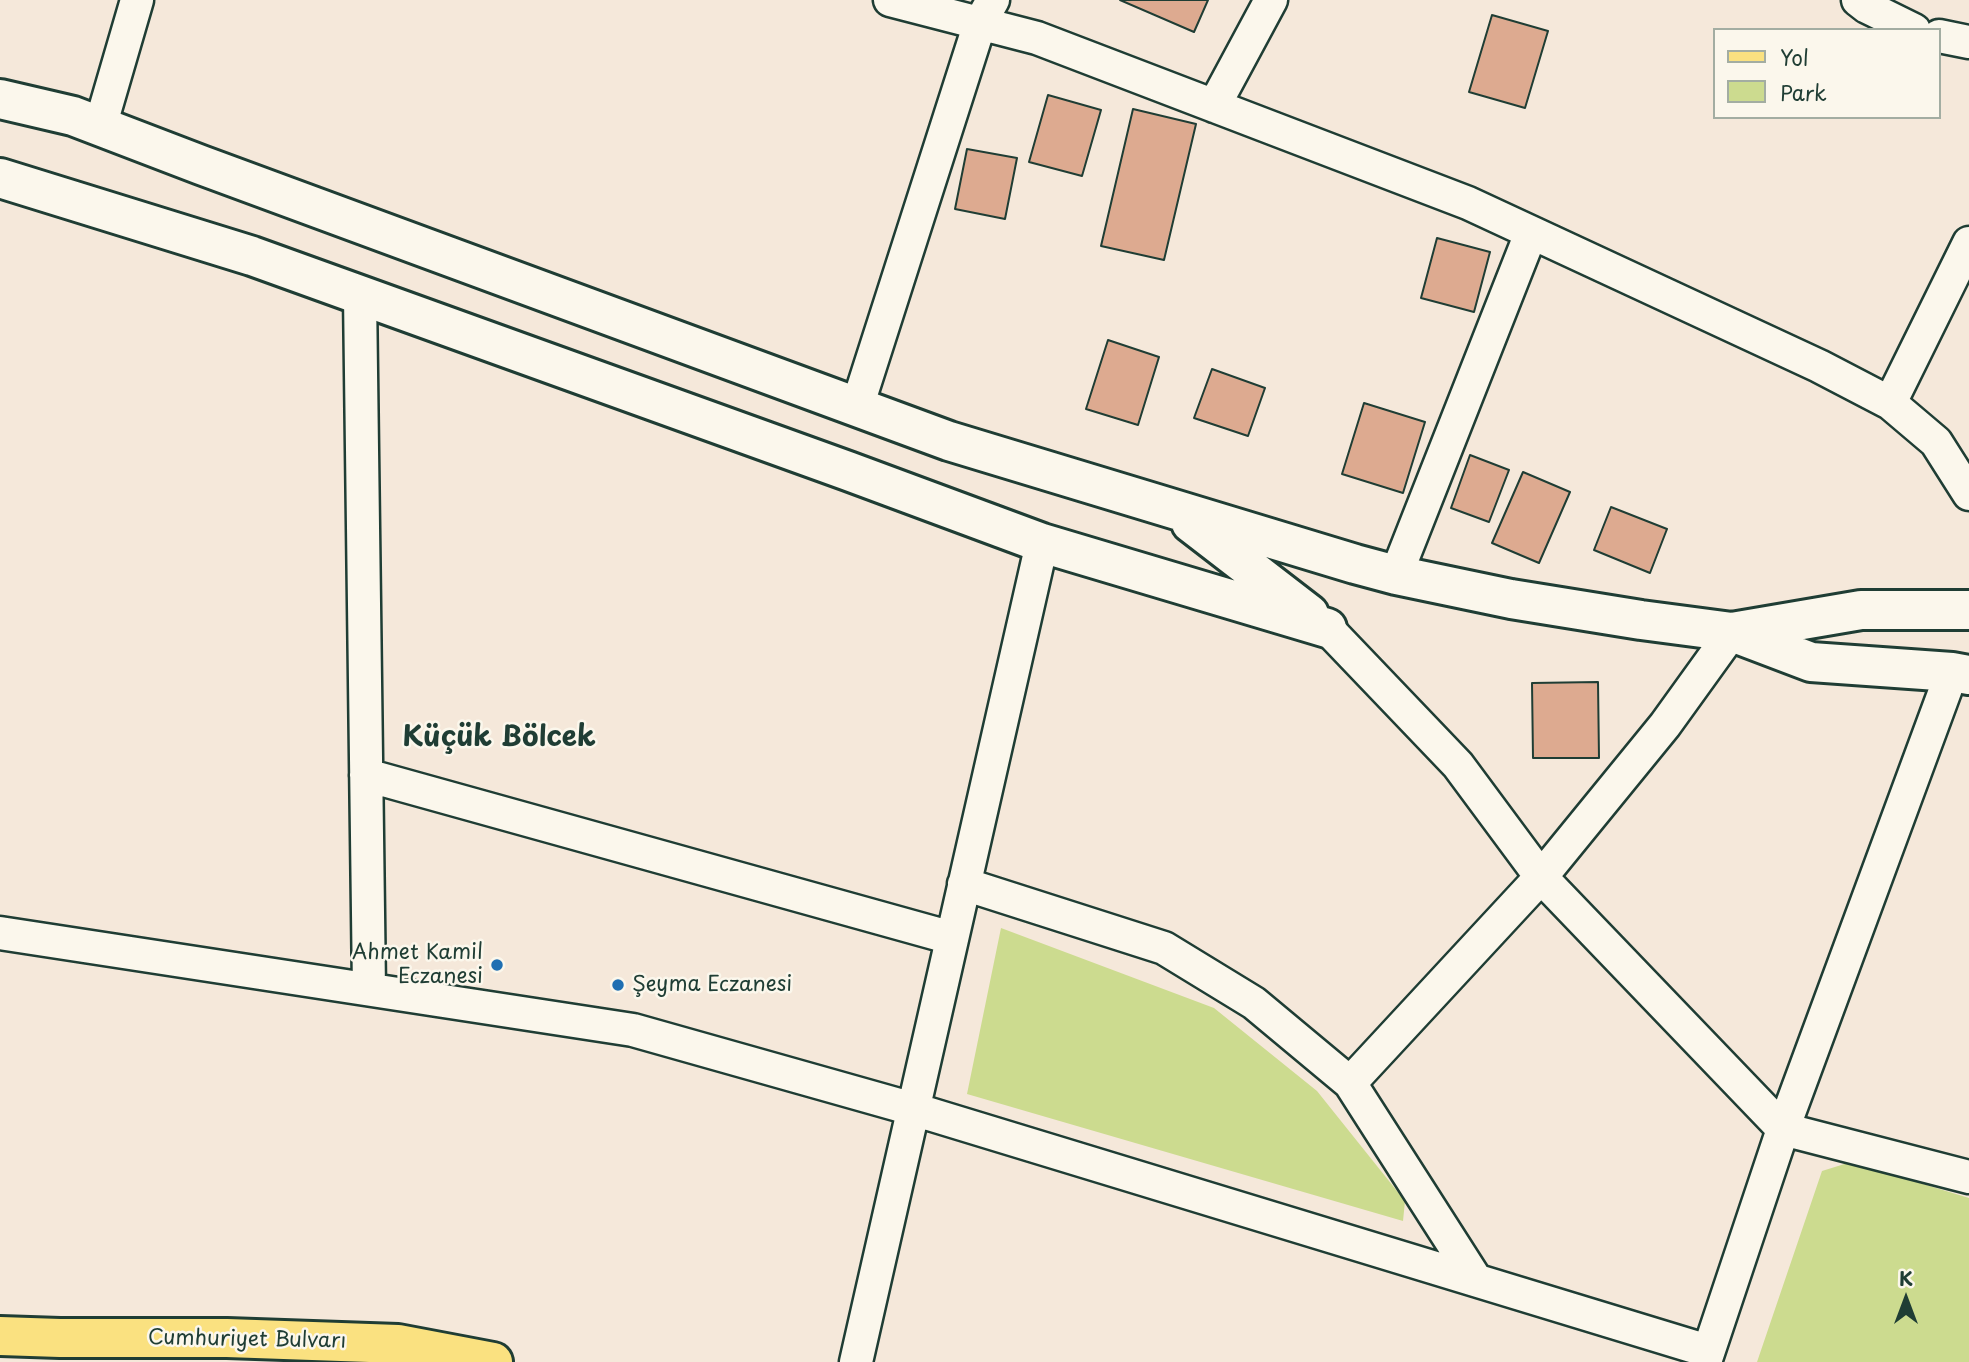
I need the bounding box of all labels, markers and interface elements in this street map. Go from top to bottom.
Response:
legend [1714,28,1941,119]
text: Yol [1780,41,1809,73]
text: Park [1780,76,1827,108]
district label: Küçük Bölcek [402,721,596,755]
place label: Ahmet Kamil Eczanesi [352,940,483,990]
marker: Ahmet Kamil Eczanesi [489,957,505,973]
place label: Şeyma Eczanesi [632,972,792,998]
marker: Şeyma Eczanesi [610,977,626,993]
north arrow [1871,1264,1941,1334]
text: K [1899,1264,1913,1292]
street label: Cumhuriyet Bulvarı [148,1326,346,1354]

